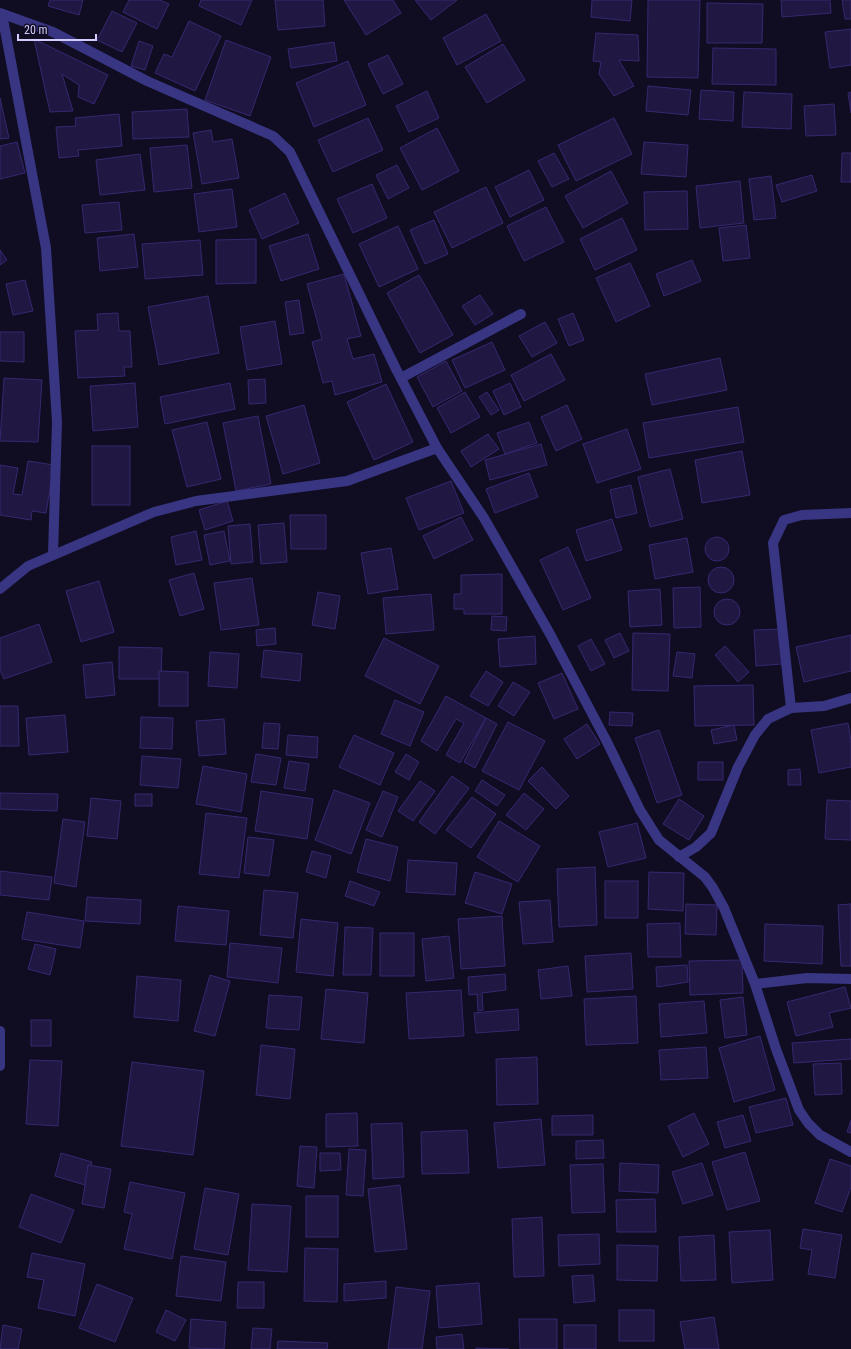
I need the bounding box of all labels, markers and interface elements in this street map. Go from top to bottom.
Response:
scale bar [18,16,96,42]
text: 20 m [24,23,48,37]

